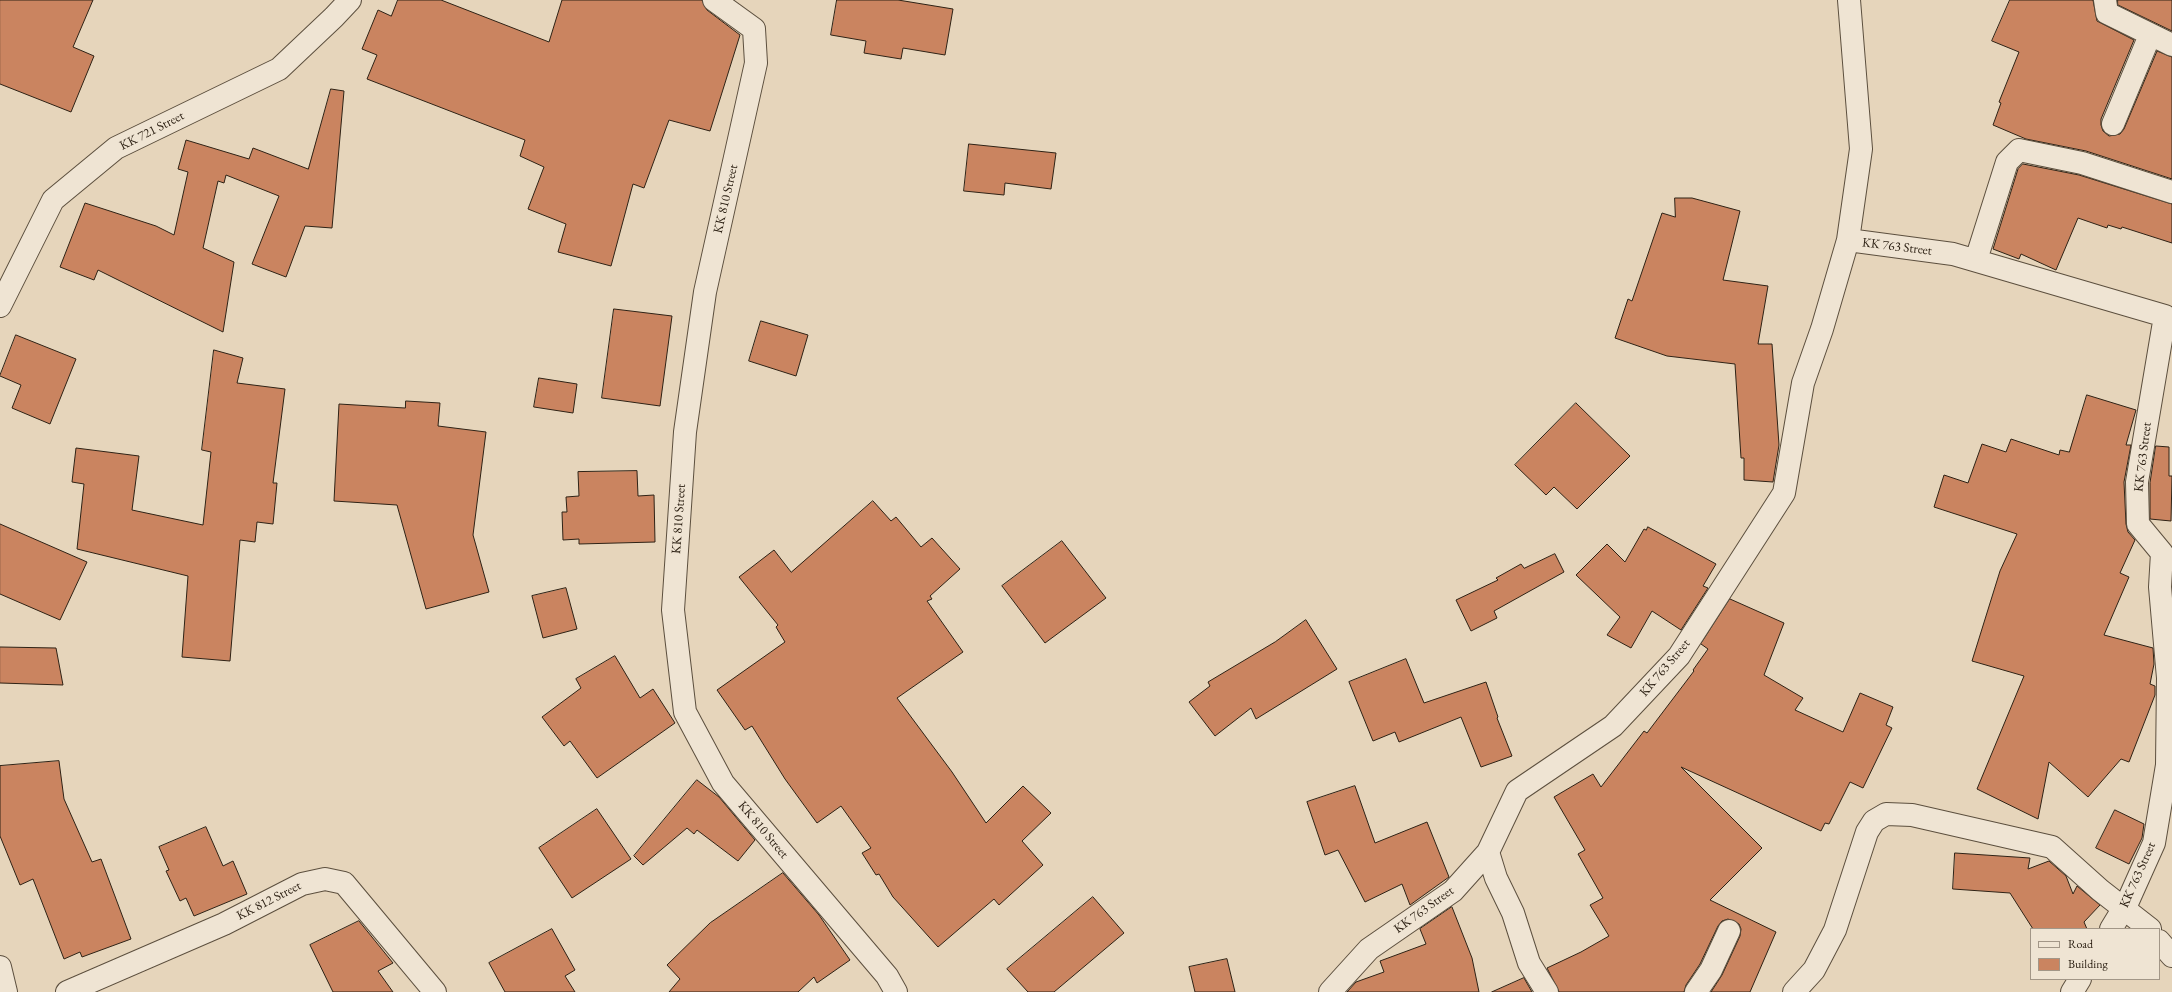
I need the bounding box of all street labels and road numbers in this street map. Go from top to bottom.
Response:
street label: KK 721 Street [117,108,187,154]
street label: KK 810 Street [711,163,741,235]
street label: KK 763 Street [1861,235,1933,259]
street label: KK 763 Street [2131,421,2155,493]
street label: KK 810 Street [669,483,689,555]
street label: KK 763 Street [1636,636,1694,700]
street label: KK 810 Street [734,798,792,862]
street label: KK 763 Street [2117,840,2159,910]
street label: KK 812 Street [234,878,304,924]
street label: KK 763 Street [1391,883,1457,937]

